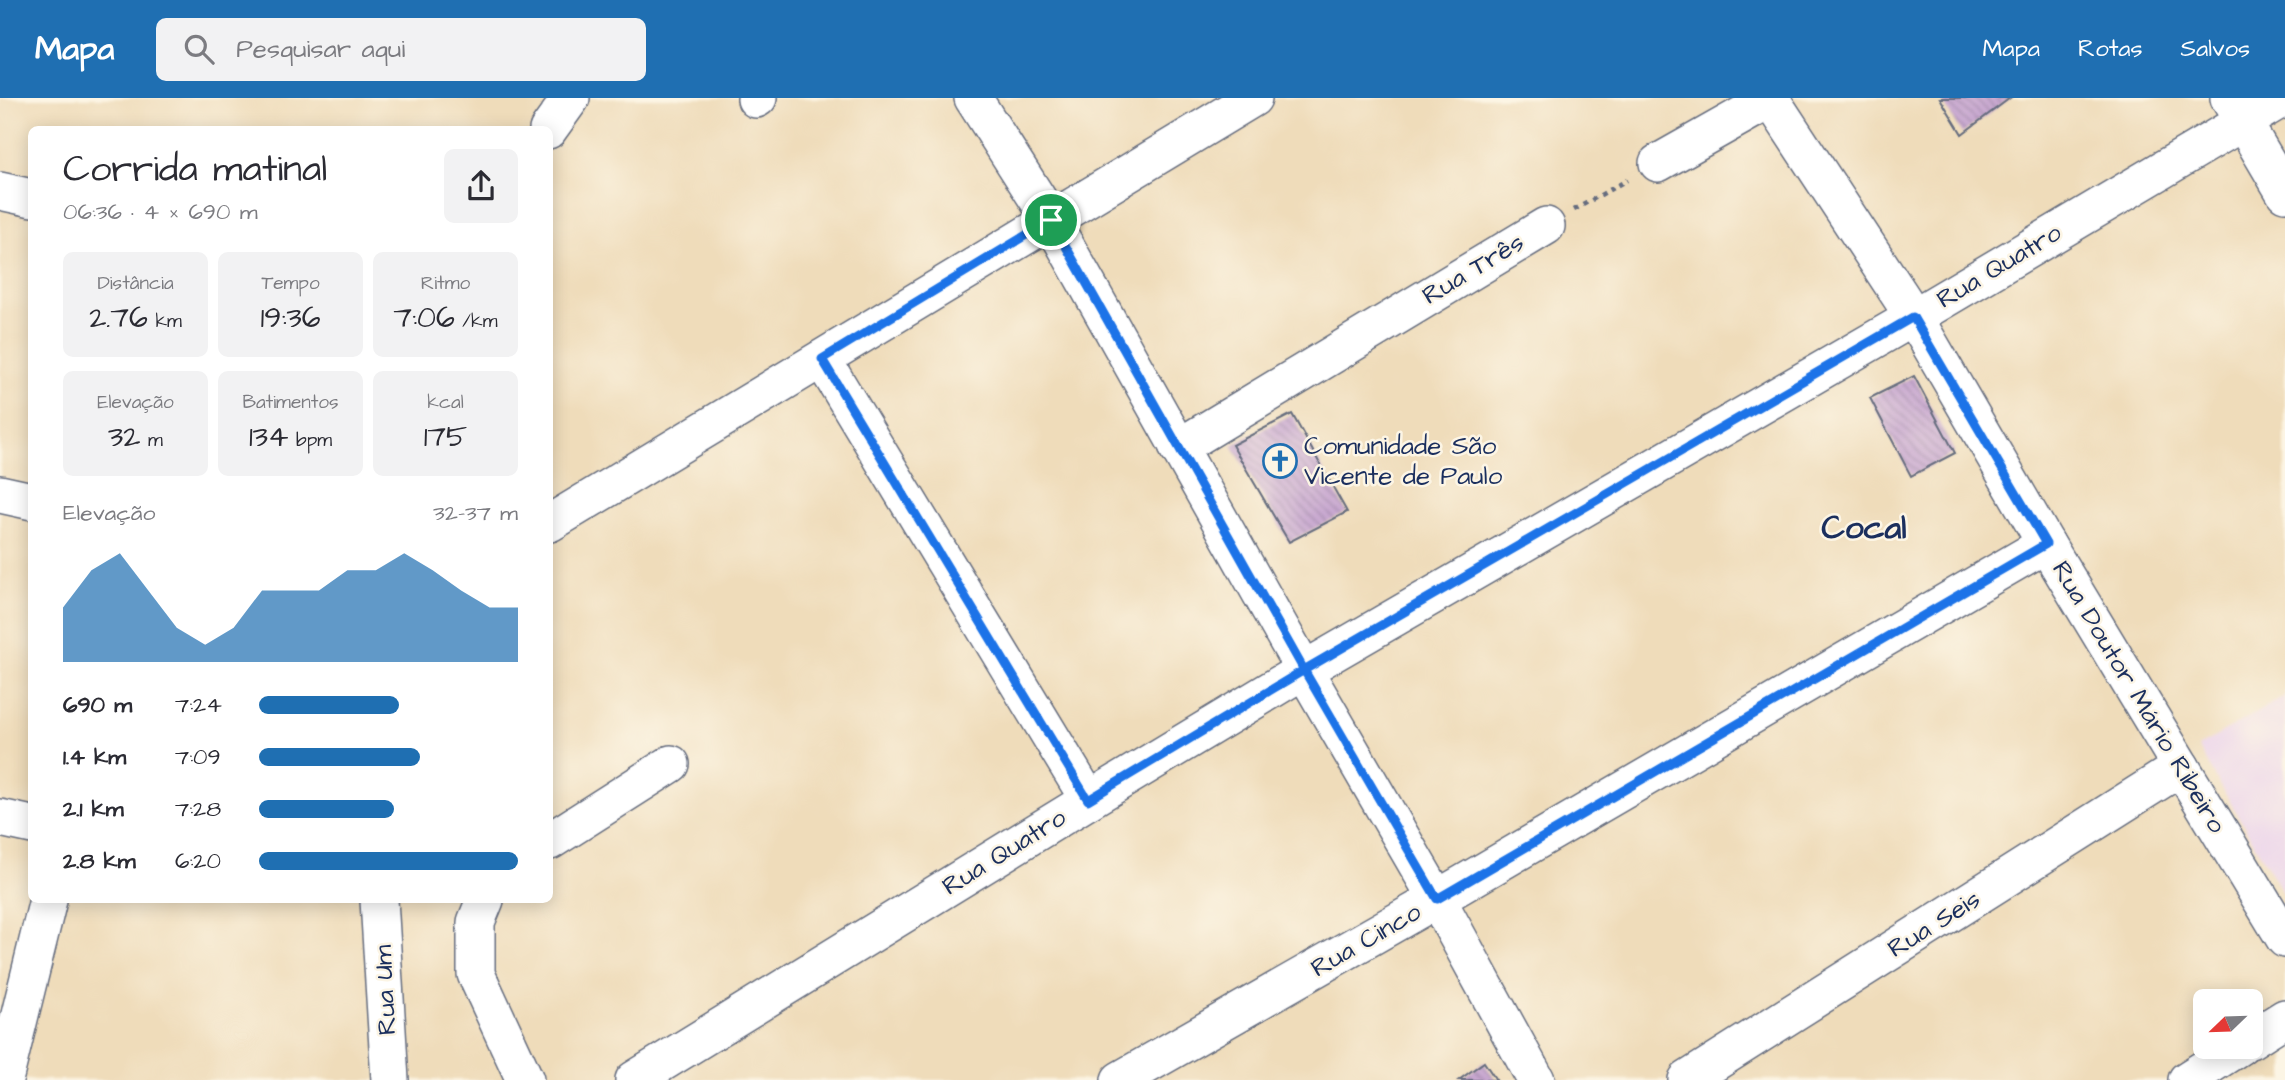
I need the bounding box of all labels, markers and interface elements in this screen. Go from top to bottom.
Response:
search box [156,18,646,81]
text: Mapa [35,26,114,72]
icon: search [180,30,218,68]
text: Pesquisar aqui [236,31,405,67]
text: Mapa [1982,32,2040,66]
text: Rotas [2078,32,2143,66]
text: Salvos [2181,32,2250,66]
text: Corrida matinal [63,144,327,196]
button: share [444,149,518,223]
pin [1021,190,1081,250]
text: 06:36 · 4 × 690 m [63,196,258,228]
icon: arrive [1032,201,1070,239]
street label: Rua Quatro [1930,214,2069,317]
street label: Rua Três [1415,224,1531,314]
text: Distância [97,270,174,297]
text: Tempo [261,270,320,297]
text: Ritmo [421,270,470,297]
text: 2.76 [89,297,148,339]
text: 19:36 [261,297,321,339]
text: 7:06 [394,297,455,339]
text: km [148,308,182,335]
text: /km [455,308,497,335]
text: Elevação [97,389,174,416]
text: Batimentos [242,389,339,416]
text: kcal [427,389,464,416]
text: 32 [108,416,141,458]
text: 134 [249,416,288,458]
text: 175 [424,416,467,458]
text: m [141,427,163,454]
text: bpm [288,427,332,454]
place label: Comunidade São Vicente de Paulo [1304,428,1503,494]
church icon: Comunidade São Vicente de Paulo [1261,442,1299,480]
text: Elevação [63,497,156,529]
text: 32–37 m [433,497,518,529]
district label: Cocal [1822,505,1906,551]
street label: Rua Doutor Mário Ribeiro [2043,554,2235,840]
text: 690 m [63,689,132,721]
text: 7:24 [175,689,222,721]
text: 1.4 km [63,741,126,773]
text: 7:09 [175,741,221,773]
text: 2.1 km [63,793,124,825]
text: 7:28 [175,793,221,825]
street label: Rua Quatro [935,799,1073,904]
text: 2.8 km [63,845,136,877]
text: 6:20 [175,845,221,877]
street label: Rua Seis [1881,881,1987,967]
street label: Rua Cinco [1304,894,1428,986]
street label: Rua Um [365,943,405,1036]
north arrow [2193,989,2263,1059]
map controls [2193,989,2263,1059]

